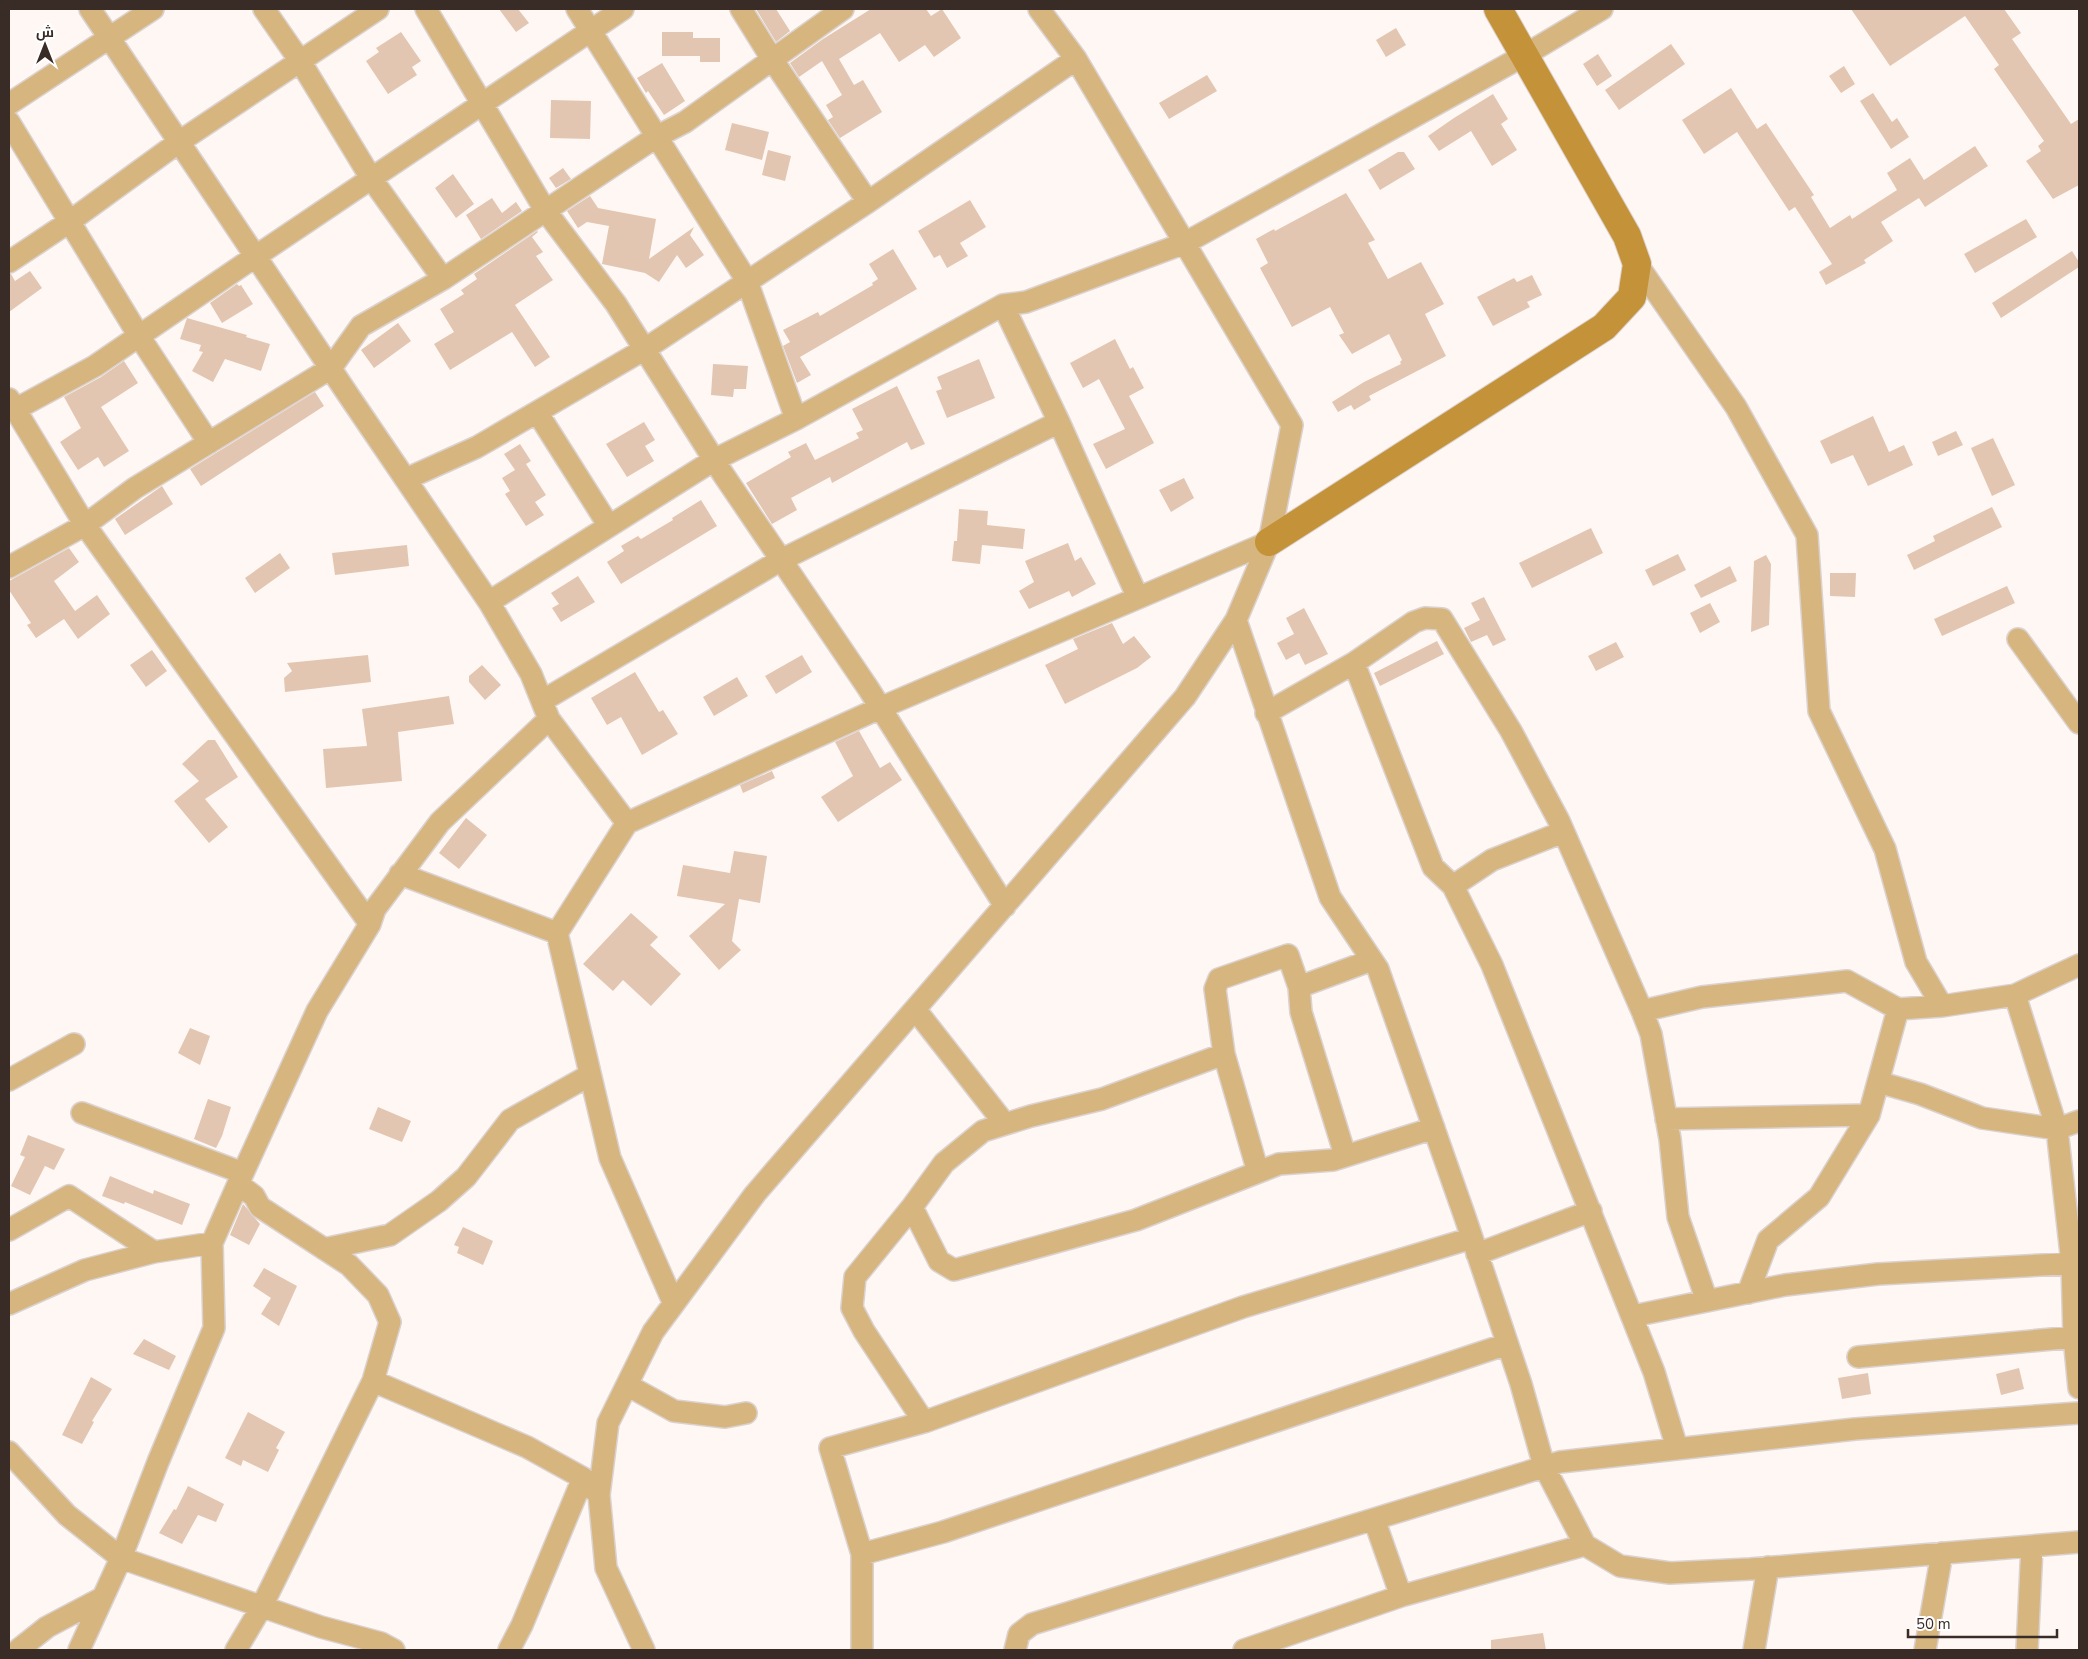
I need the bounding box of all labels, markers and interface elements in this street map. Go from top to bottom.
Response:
north arrow [20,20,70,70]
text: ش [36,23,54,42]
scale bar [1908,1606,2057,1638]
text: 50 m [1916,1614,1951,1634]

